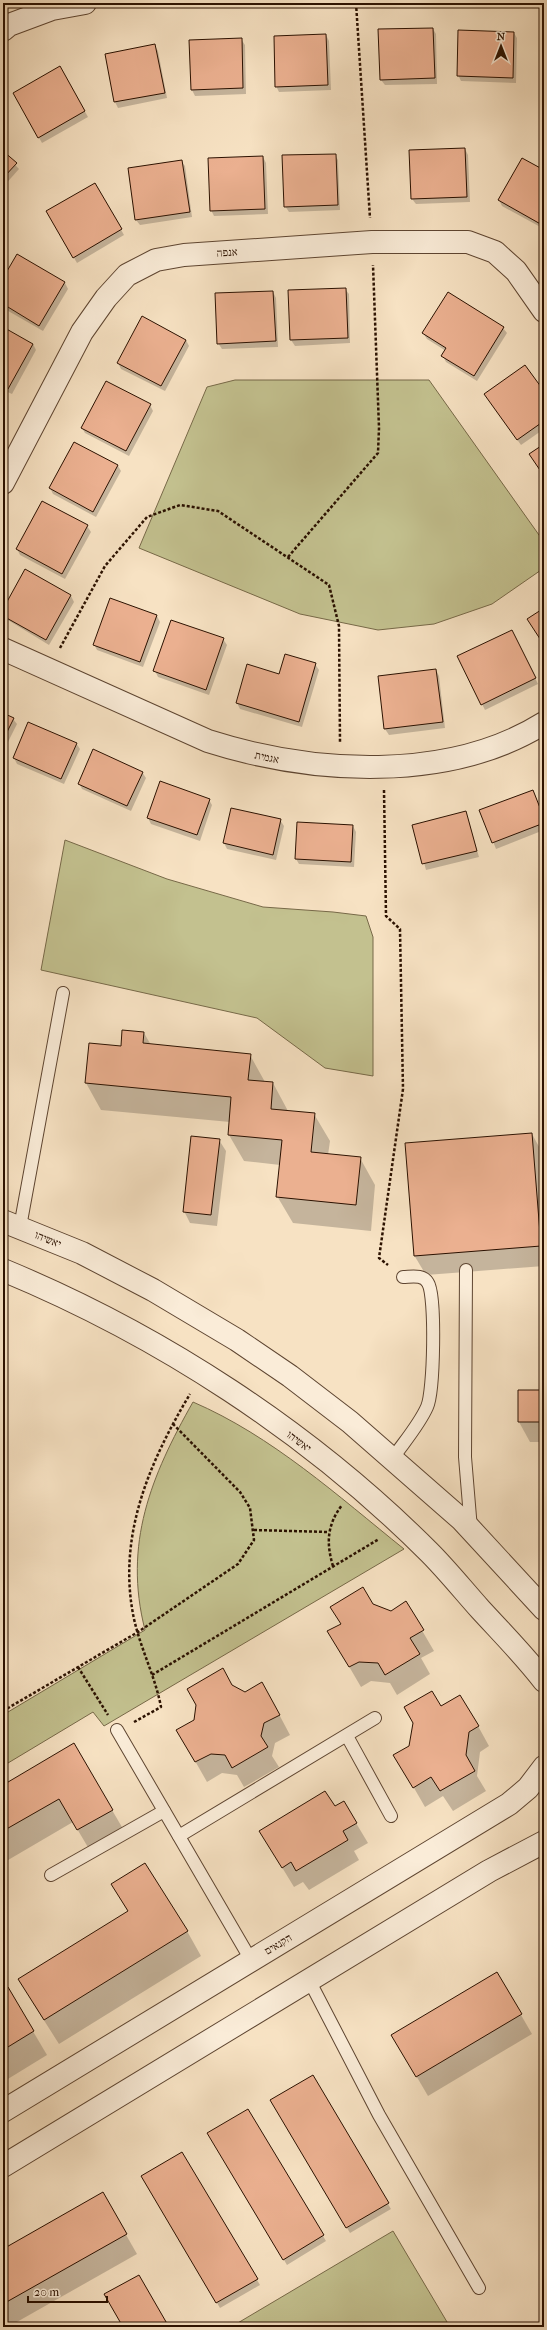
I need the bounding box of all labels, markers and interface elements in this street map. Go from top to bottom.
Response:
north arrow [481,26,521,66]
text: N [497,30,506,43]
street label: אנפה [216,245,238,260]
street label: אגמית [254,749,280,766]
street label: יאשיהו [33,1228,63,1251]
street label: יאשיהו [284,1428,314,1455]
street label: הקנאים [262,1931,294,1958]
scale bar [28,2278,107,2304]
text: 20 m [34,2285,59,2299]

